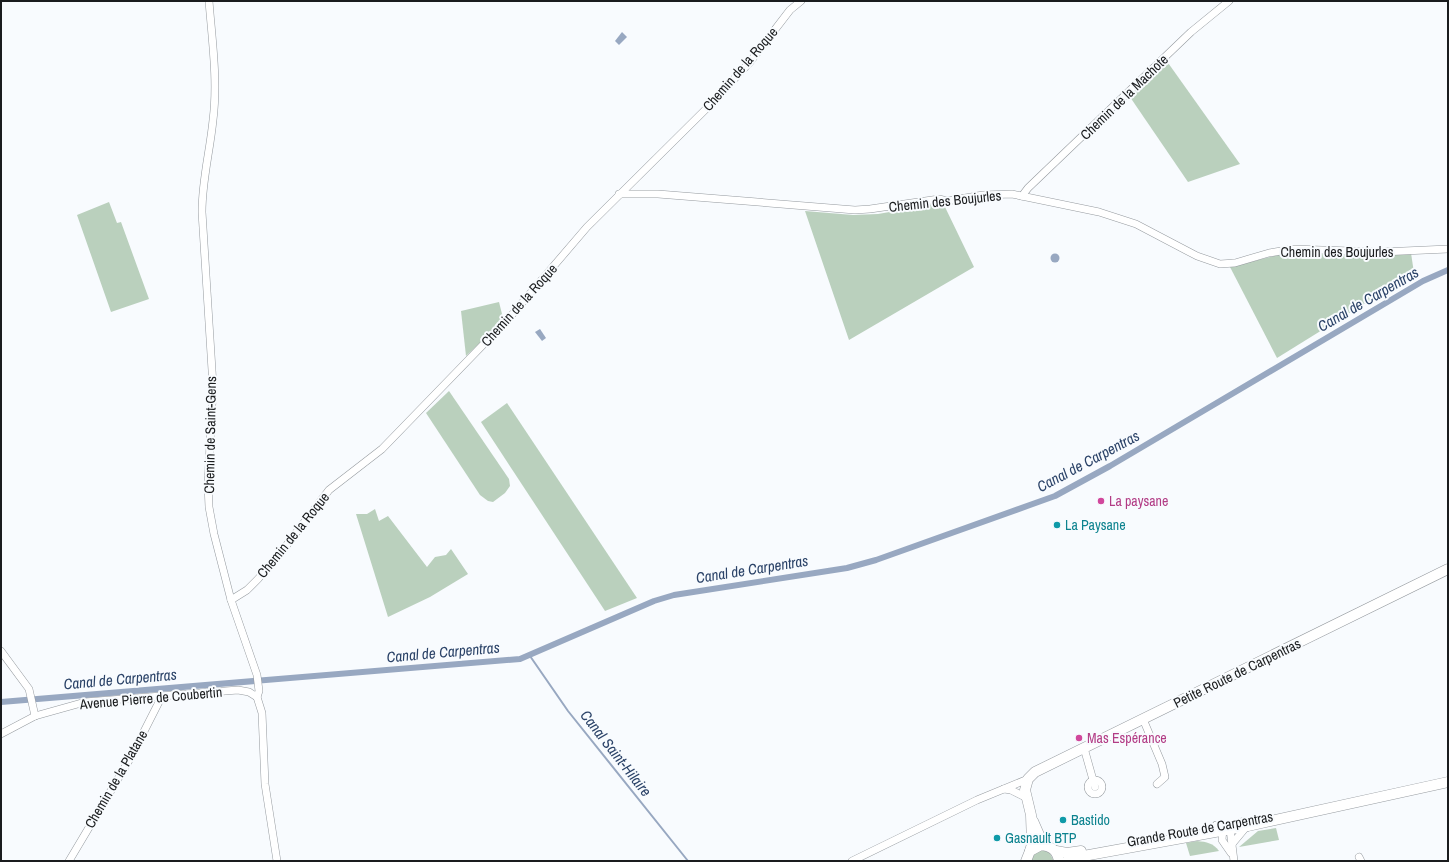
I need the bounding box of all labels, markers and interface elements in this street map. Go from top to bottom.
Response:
street label: Chemin de la Roque [699,23,781,115]
street label: Chemin de la Machote [1076,50,1172,144]
street label: Chemin des Boujurles [888,186,1002,216]
street label: Chemin des Boujurles [1281,243,1394,261]
street label: Chemin de la Roque [477,260,561,350]
water label: Canal de Carpentras [1314,262,1422,336]
street label: Chemin de Saint-Gens [200,376,220,494]
water label: Canal de Carpentras [1033,425,1143,497]
street label: Chemin de la Roque [253,488,333,582]
place label: La paysane [1109,492,1168,510]
marker: La paysane [1096,496,1106,506]
place label: La Paysane [1065,516,1126,534]
marker: La Paysane [1052,520,1062,530]
water label: Canal de Carpentras [694,550,810,588]
street label: Petite Route de Carpentras [1170,634,1304,712]
water label: Canal de Carpentras [386,637,500,667]
water label: Canal de Carpentras [63,664,177,694]
street label: Avenue Pierre de Coubertin [78,683,223,713]
water label: Canal Saint-Hilaire [576,705,657,801]
street label: Chemin de la Platane [81,727,151,831]
place label: Mas Espérance [1087,729,1167,747]
marker: Mas Espérance [1074,733,1084,743]
street label: Grande Route de Carpentras [1126,807,1275,851]
place label: Bastido [1071,811,1110,829]
marker: Bastido [1058,815,1068,825]
place label: Gasnault BTP [1005,829,1077,847]
marker: Gasnault BTP [992,833,1002,843]

